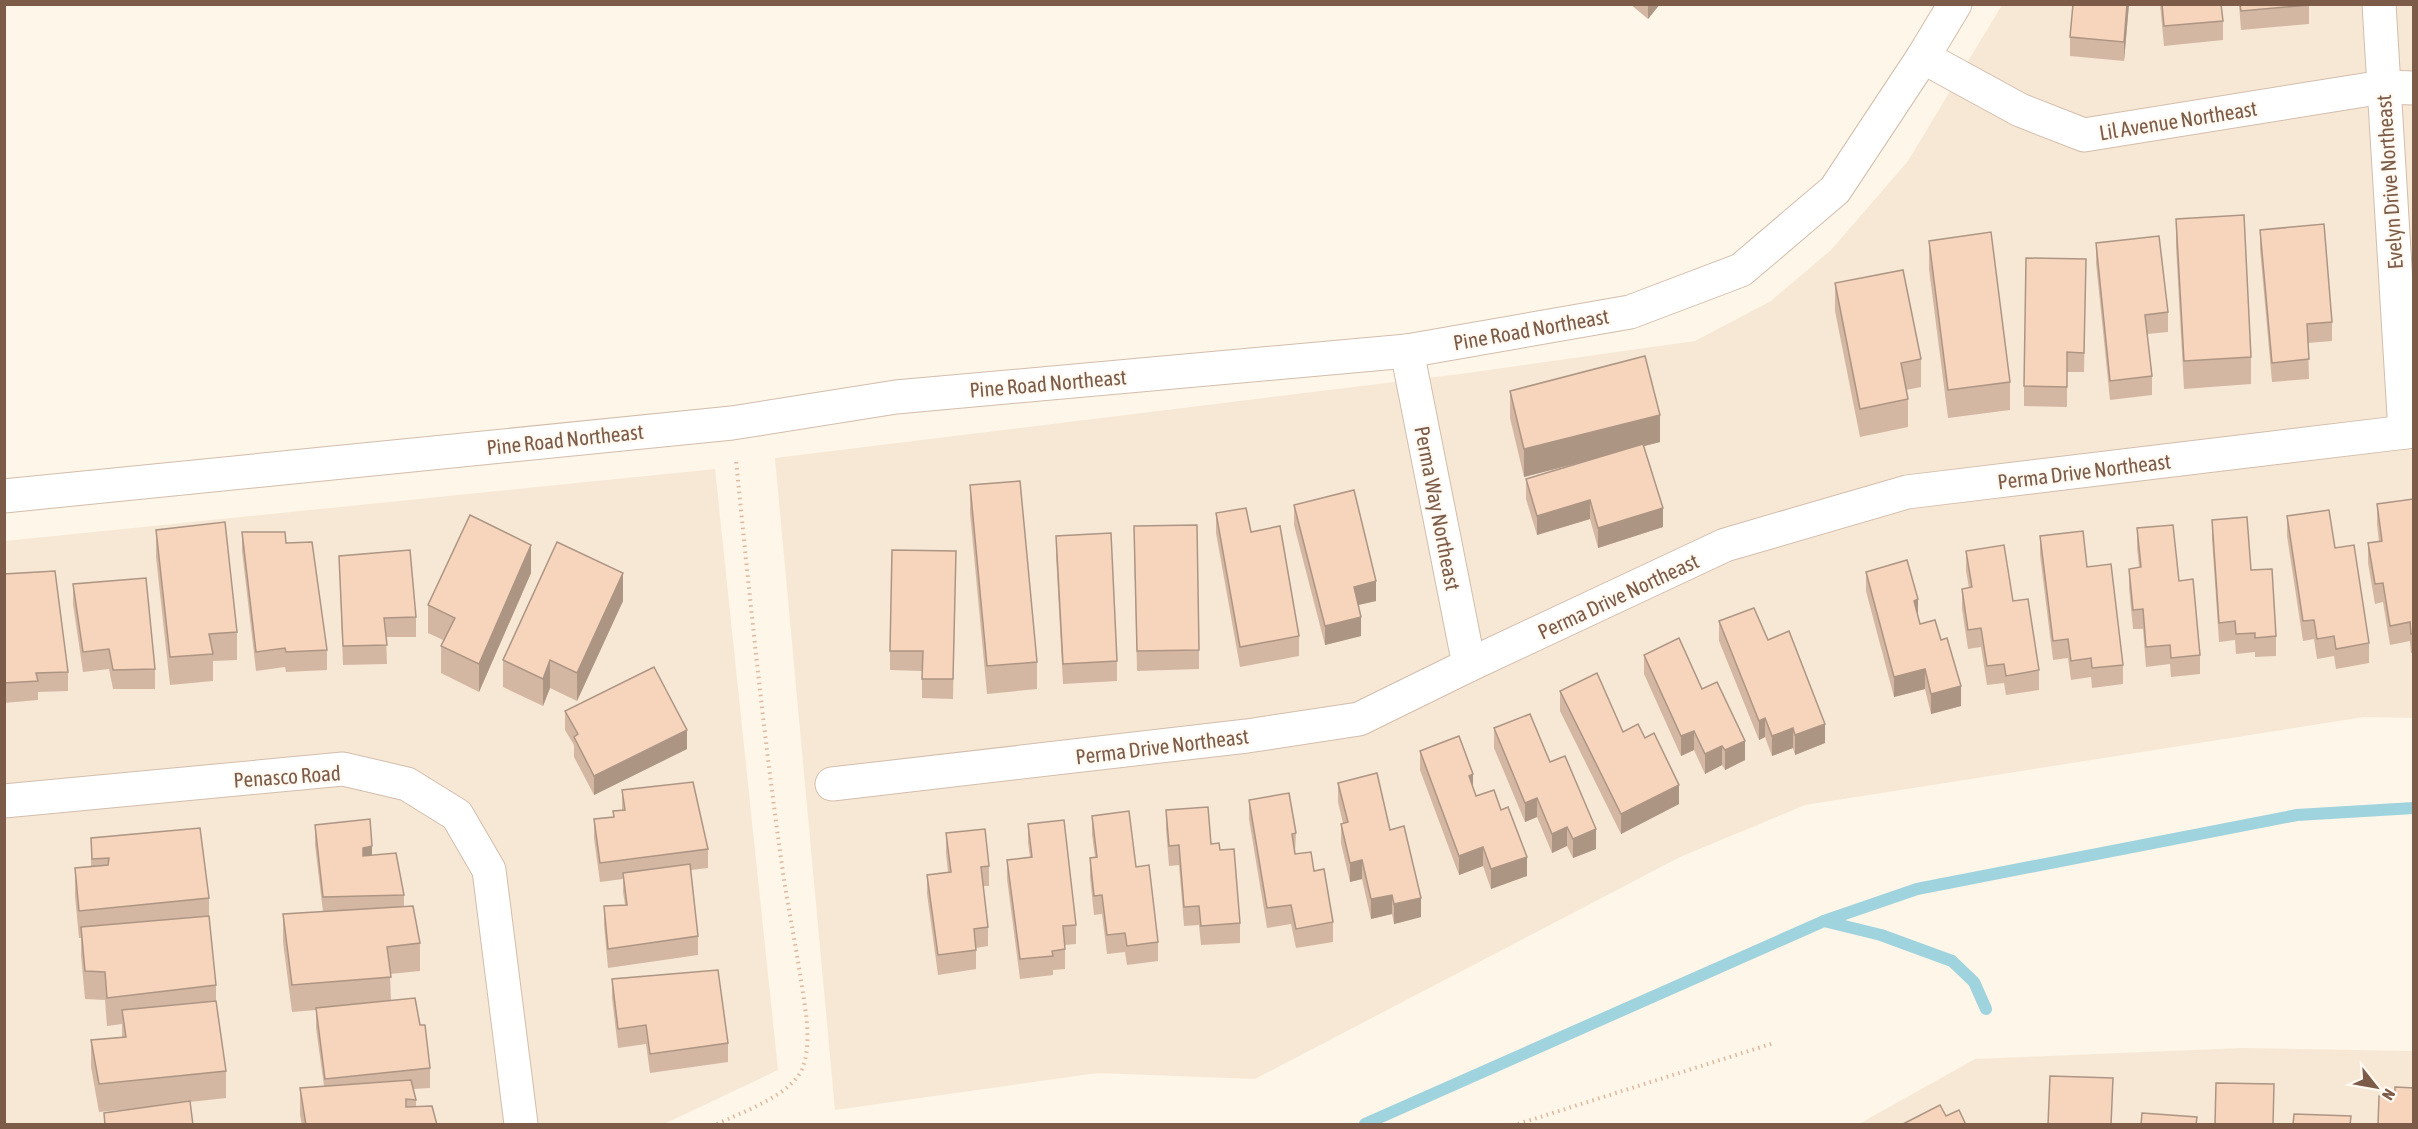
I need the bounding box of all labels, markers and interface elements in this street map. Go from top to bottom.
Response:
street label: Evelyn Drive Northeast [2371,94,2407,270]
street label: Lil Avenue Northeast [2097,96,2259,144]
street label: Pine Road Northeast [1451,304,1611,354]
street label: Pine Road Northeast [969,364,1127,402]
street label: Pine Road Northeast [485,419,645,459]
street label: Perma Way Northeast [1410,424,1466,592]
street label: Perma Drive Northeast [1996,448,2172,494]
street label: Perma Drive Northeast [1534,548,1702,644]
street label: Perma Drive Northeast [1074,723,1250,769]
street label: Penasco Road [232,760,342,792]
north arrow [2346,1057,2406,1117]
text: N [2379,1086,2399,1103]

